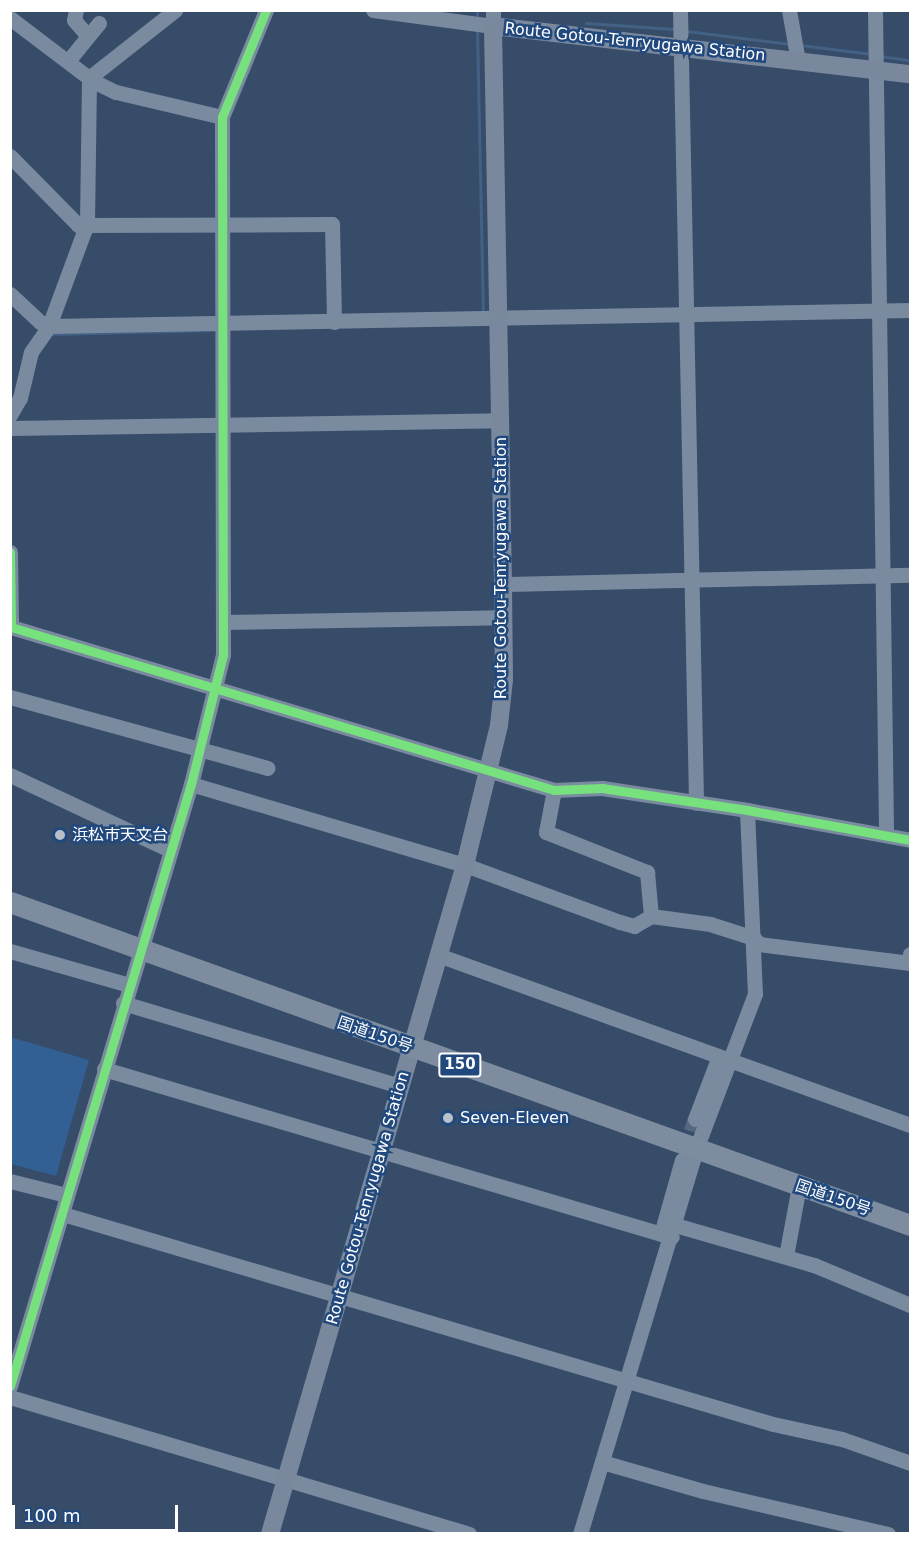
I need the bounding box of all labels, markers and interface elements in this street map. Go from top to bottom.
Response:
street label: Route Gotou-Tenryugawa Station [504,19,766,65]
street label: Route Gotou-Tenryugawa Station [491,437,511,699]
place label: 浜松市天文台 [72,825,168,845]
marker: 浜松市天文台 [53,828,67,842]
street label: 国道150号 [335,1013,415,1057]
road number: 150 [438,1053,482,1077]
street label: Route Gotou-Tenryugawa Station [323,1069,413,1327]
place label: Seven-Eleven [460,1108,569,1128]
marker: Seven-Eleven [441,1111,455,1125]
street label: 国道150号 [793,1176,873,1220]
scale bar [15,1493,182,1531]
text: 100 m [23,1505,81,1526]

